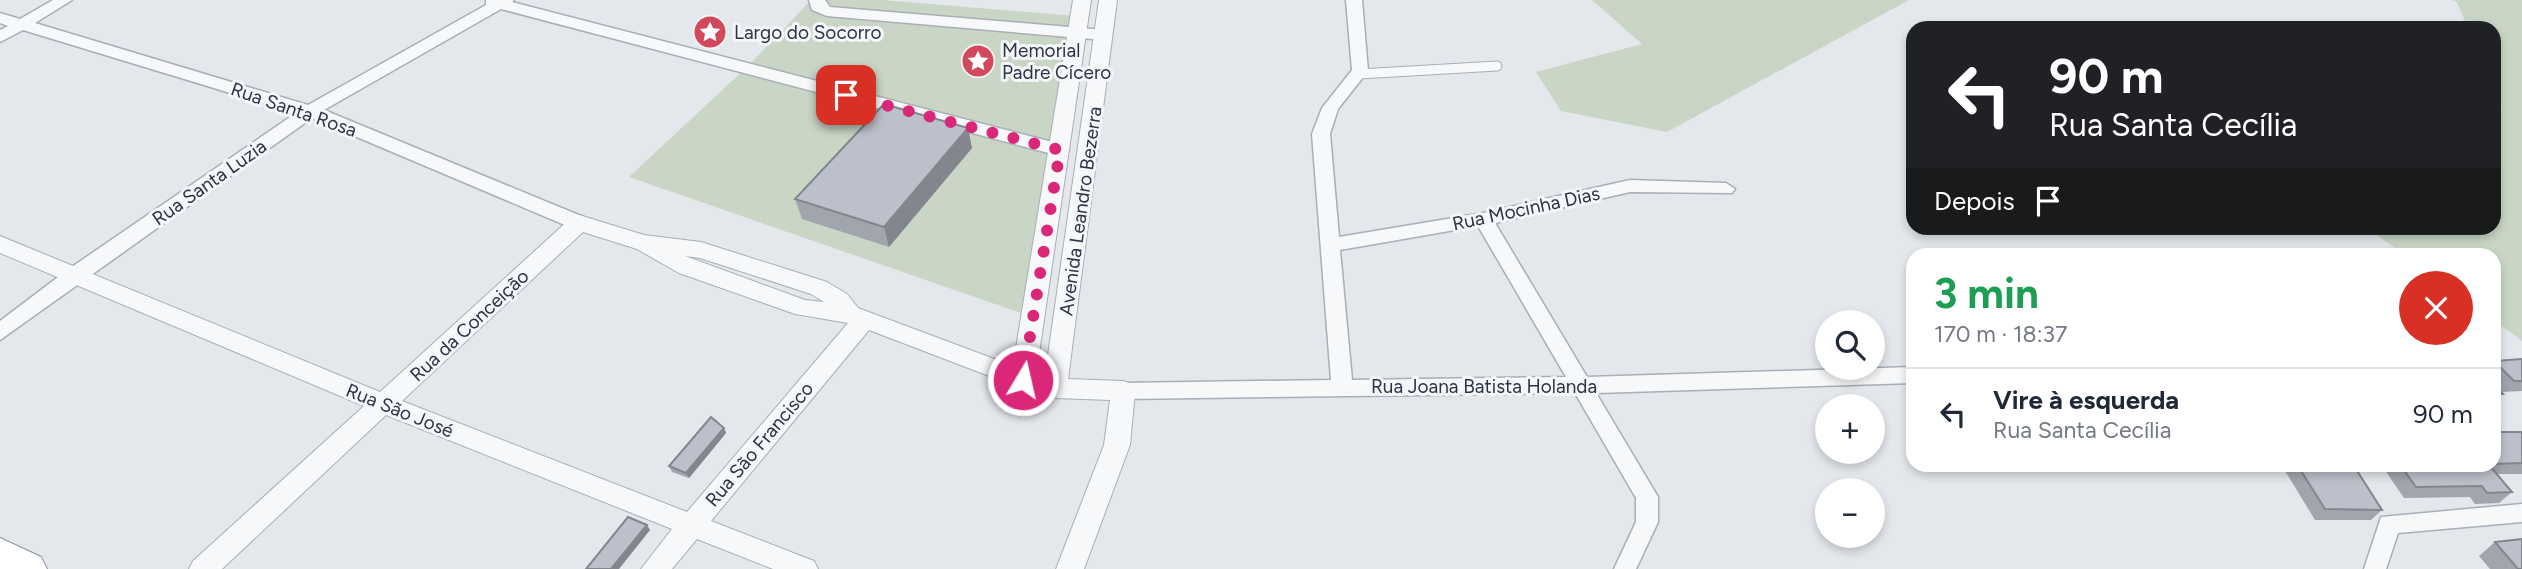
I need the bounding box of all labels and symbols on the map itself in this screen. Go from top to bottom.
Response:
place icon: Largo do Socorro [691,13,729,51]
place label: Largo do Socorro [734,21,882,44]
place label: Memorial Padre Cícero [1002,39,1111,84]
place icon: Memorial Padre Cícero [959,42,997,80]
pin [816,65,876,125]
street label: Rua Santa Rosa [228,77,360,142]
street label: Avenida Leandro Bezerra [1054,105,1107,317]
street label: Rua Santa Luzia [148,134,271,230]
street label: Rua Mocinha Dias [1450,182,1602,235]
street label: Rua da Conceição [405,265,533,386]
position arrow [986,343,1060,417]
street label: Rua Joana Batista Holanda [1371,375,1597,398]
street label: Rua São Francisco [701,377,818,511]
street label: Rua São José [343,378,457,442]

